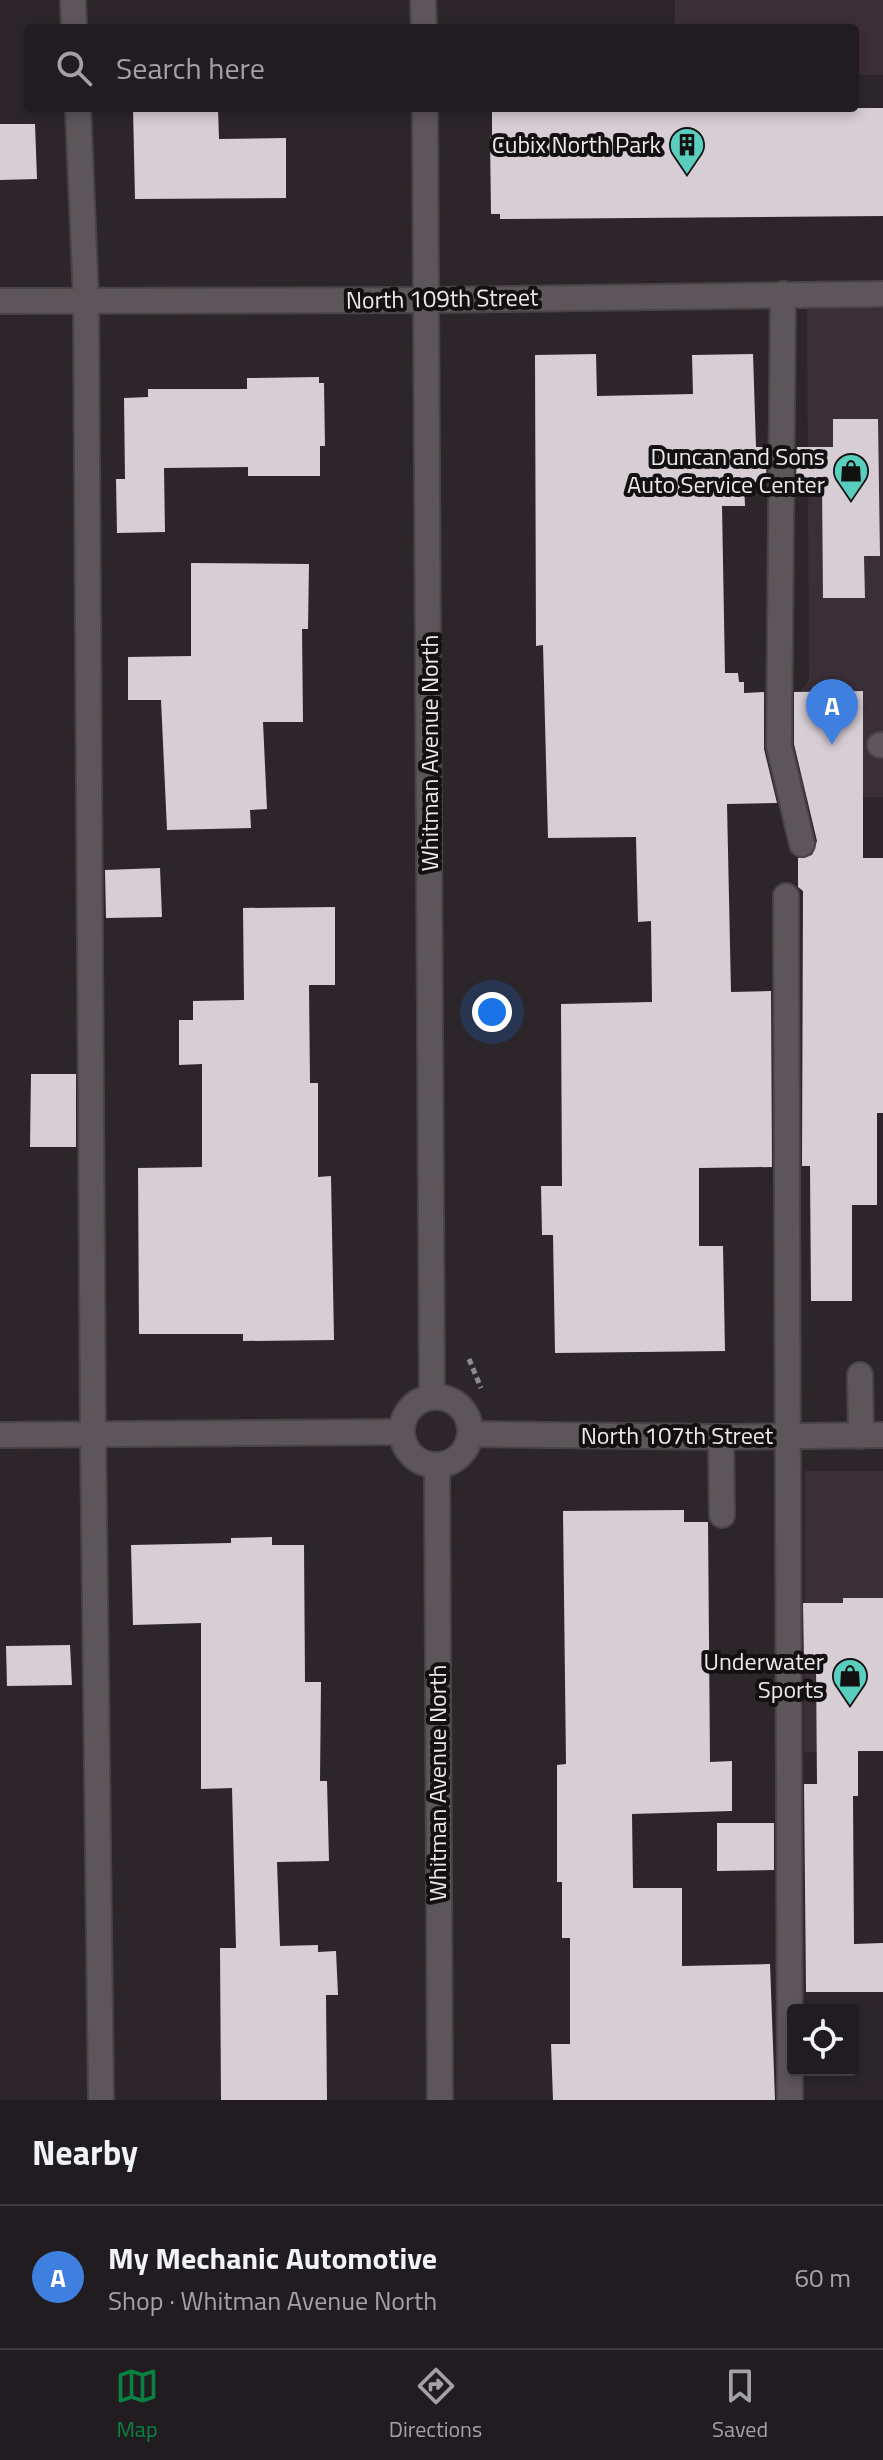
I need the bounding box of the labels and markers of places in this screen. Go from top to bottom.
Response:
place label: Cubix North Park [492,126,661,162]
building icon: Cubix North Park [668,126,706,176]
place label: Duncan and Sons Auto Service Center [627,438,825,502]
shop icon: Duncan and Sons Auto Service Center [832,452,870,502]
pin: A [806,679,858,745]
place label: Underwater Sports [703,1643,824,1707]
shop icon: Underwater Sports [831,1657,869,1707]

